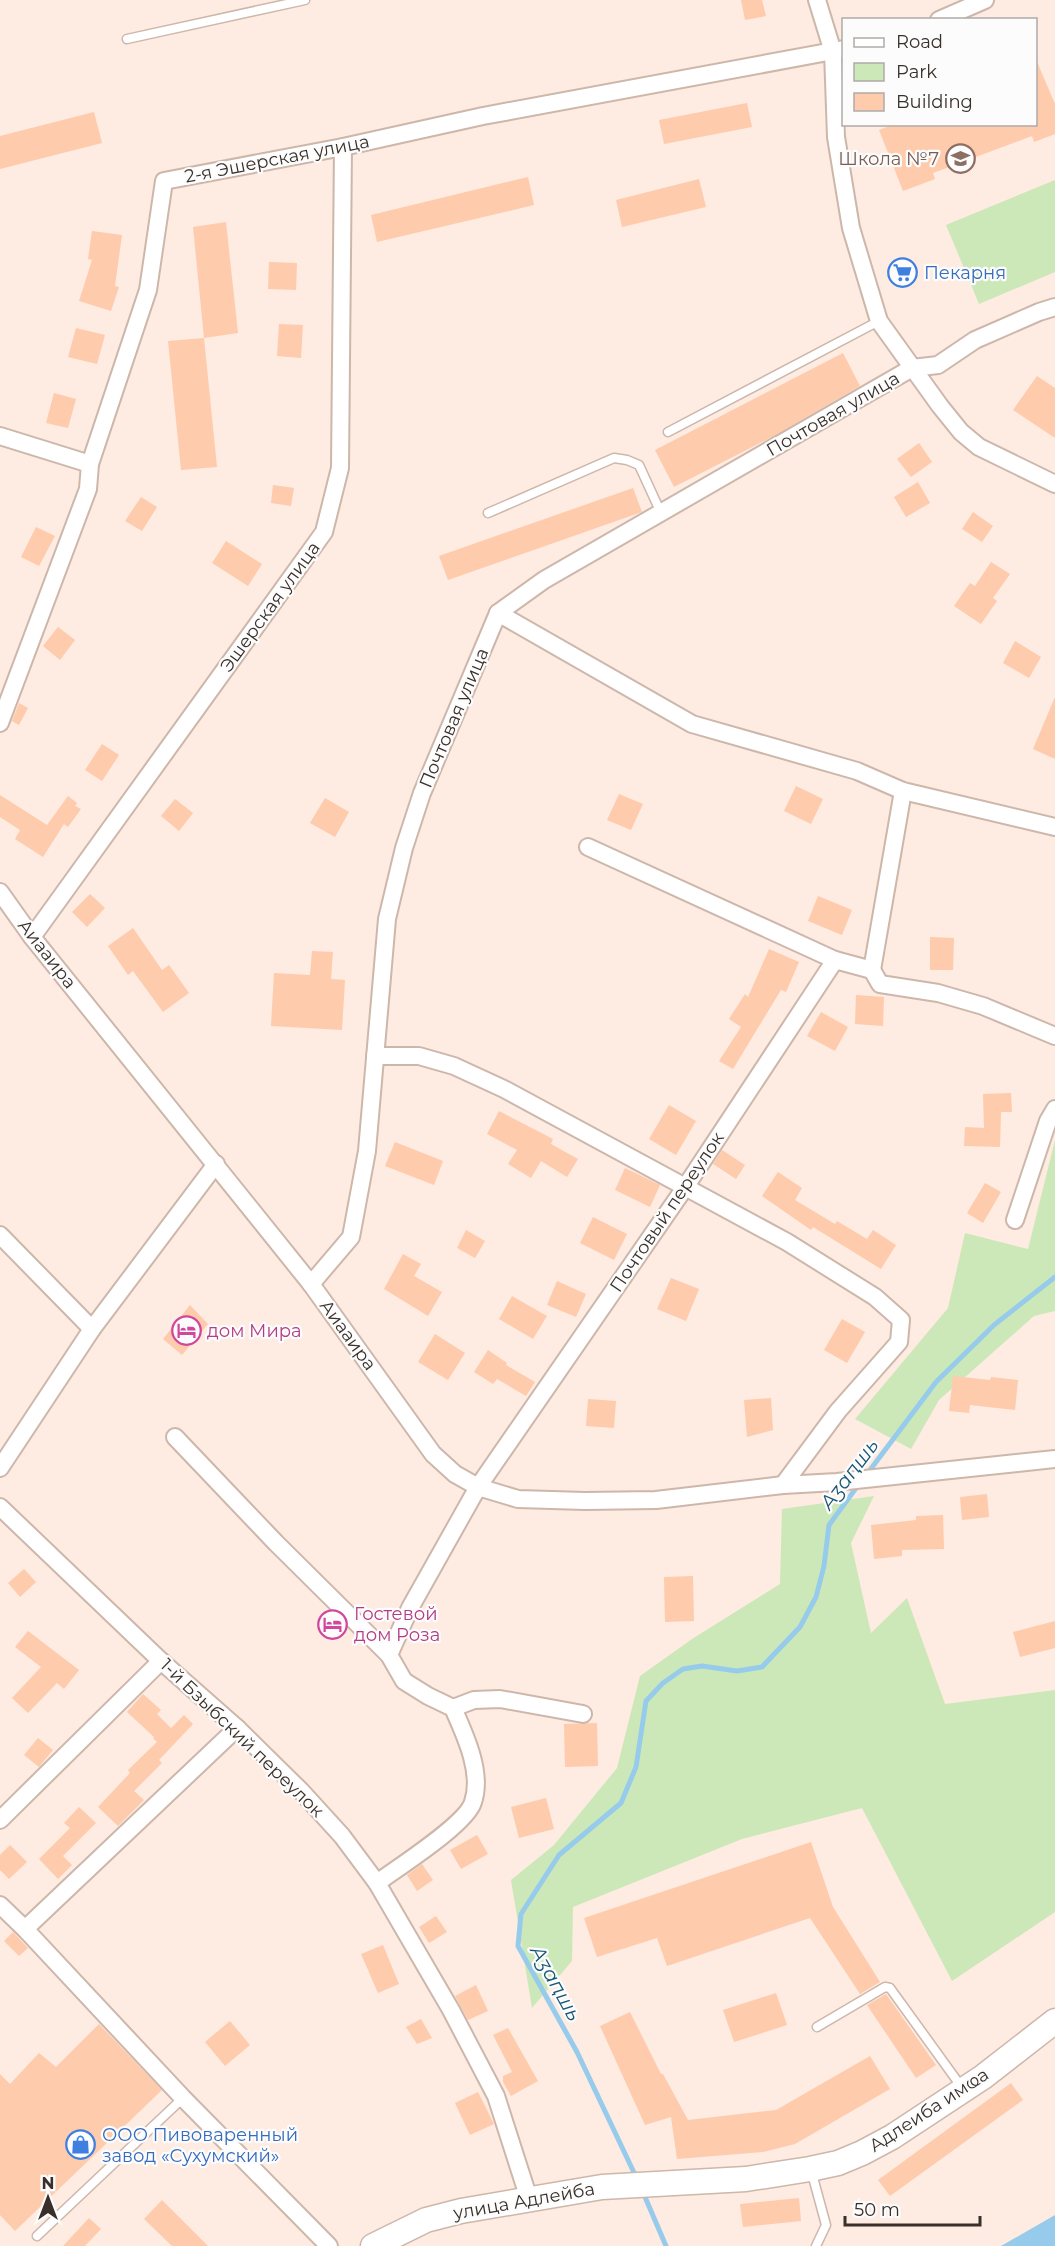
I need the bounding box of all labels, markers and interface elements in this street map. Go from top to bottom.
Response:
legend [842,18,1037,126]
text: Road [896,31,943,53]
text: Park [896,61,937,83]
text: Building [896,91,973,113]
street label: 2-я Эшерская улица [183,130,371,188]
school or university icon: Школа №7 [944,143,976,175]
place label: Школа №7 [838,148,939,170]
supermarket icon: Пекарня [887,257,919,289]
place label: Пекарня [924,262,1006,284]
street label: Почтовая улица [763,367,903,461]
street label: Эшерская улица [215,538,325,676]
street label: Почтовая улица [415,645,493,791]
street label: Аиааира [13,915,81,993]
street label: Почтовый переулок [605,1127,729,1296]
street label: Аиааира [315,1295,381,1375]
hotel icon: дом Мира [170,1315,202,1347]
place label: дом Мира [207,1320,302,1342]
water label: Аӡаԥшь [814,1434,883,1515]
place label: Гостевой дом Роза [354,1603,440,1646]
hotel icon: Гостевой дом Роза [317,1608,349,1640]
street label: 1-й Бзыбский переулок [156,1654,329,1822]
water label: Аӡаԥшь [525,1940,587,2025]
street label: Адлеиба имҩа [865,2063,993,2157]
place label: ООО Пивоваренный завод «Сухумский» [102,2124,298,2167]
shop icon: ООО Пивоваренный завод «Сухумский» [65,2129,97,2161]
north arrow [18,2168,78,2228]
text: N [42,2174,54,2193]
street label: улица Адлейба [451,2178,596,2224]
scale bar [845,2189,980,2227]
text: 50 m [854,2199,900,2221]

